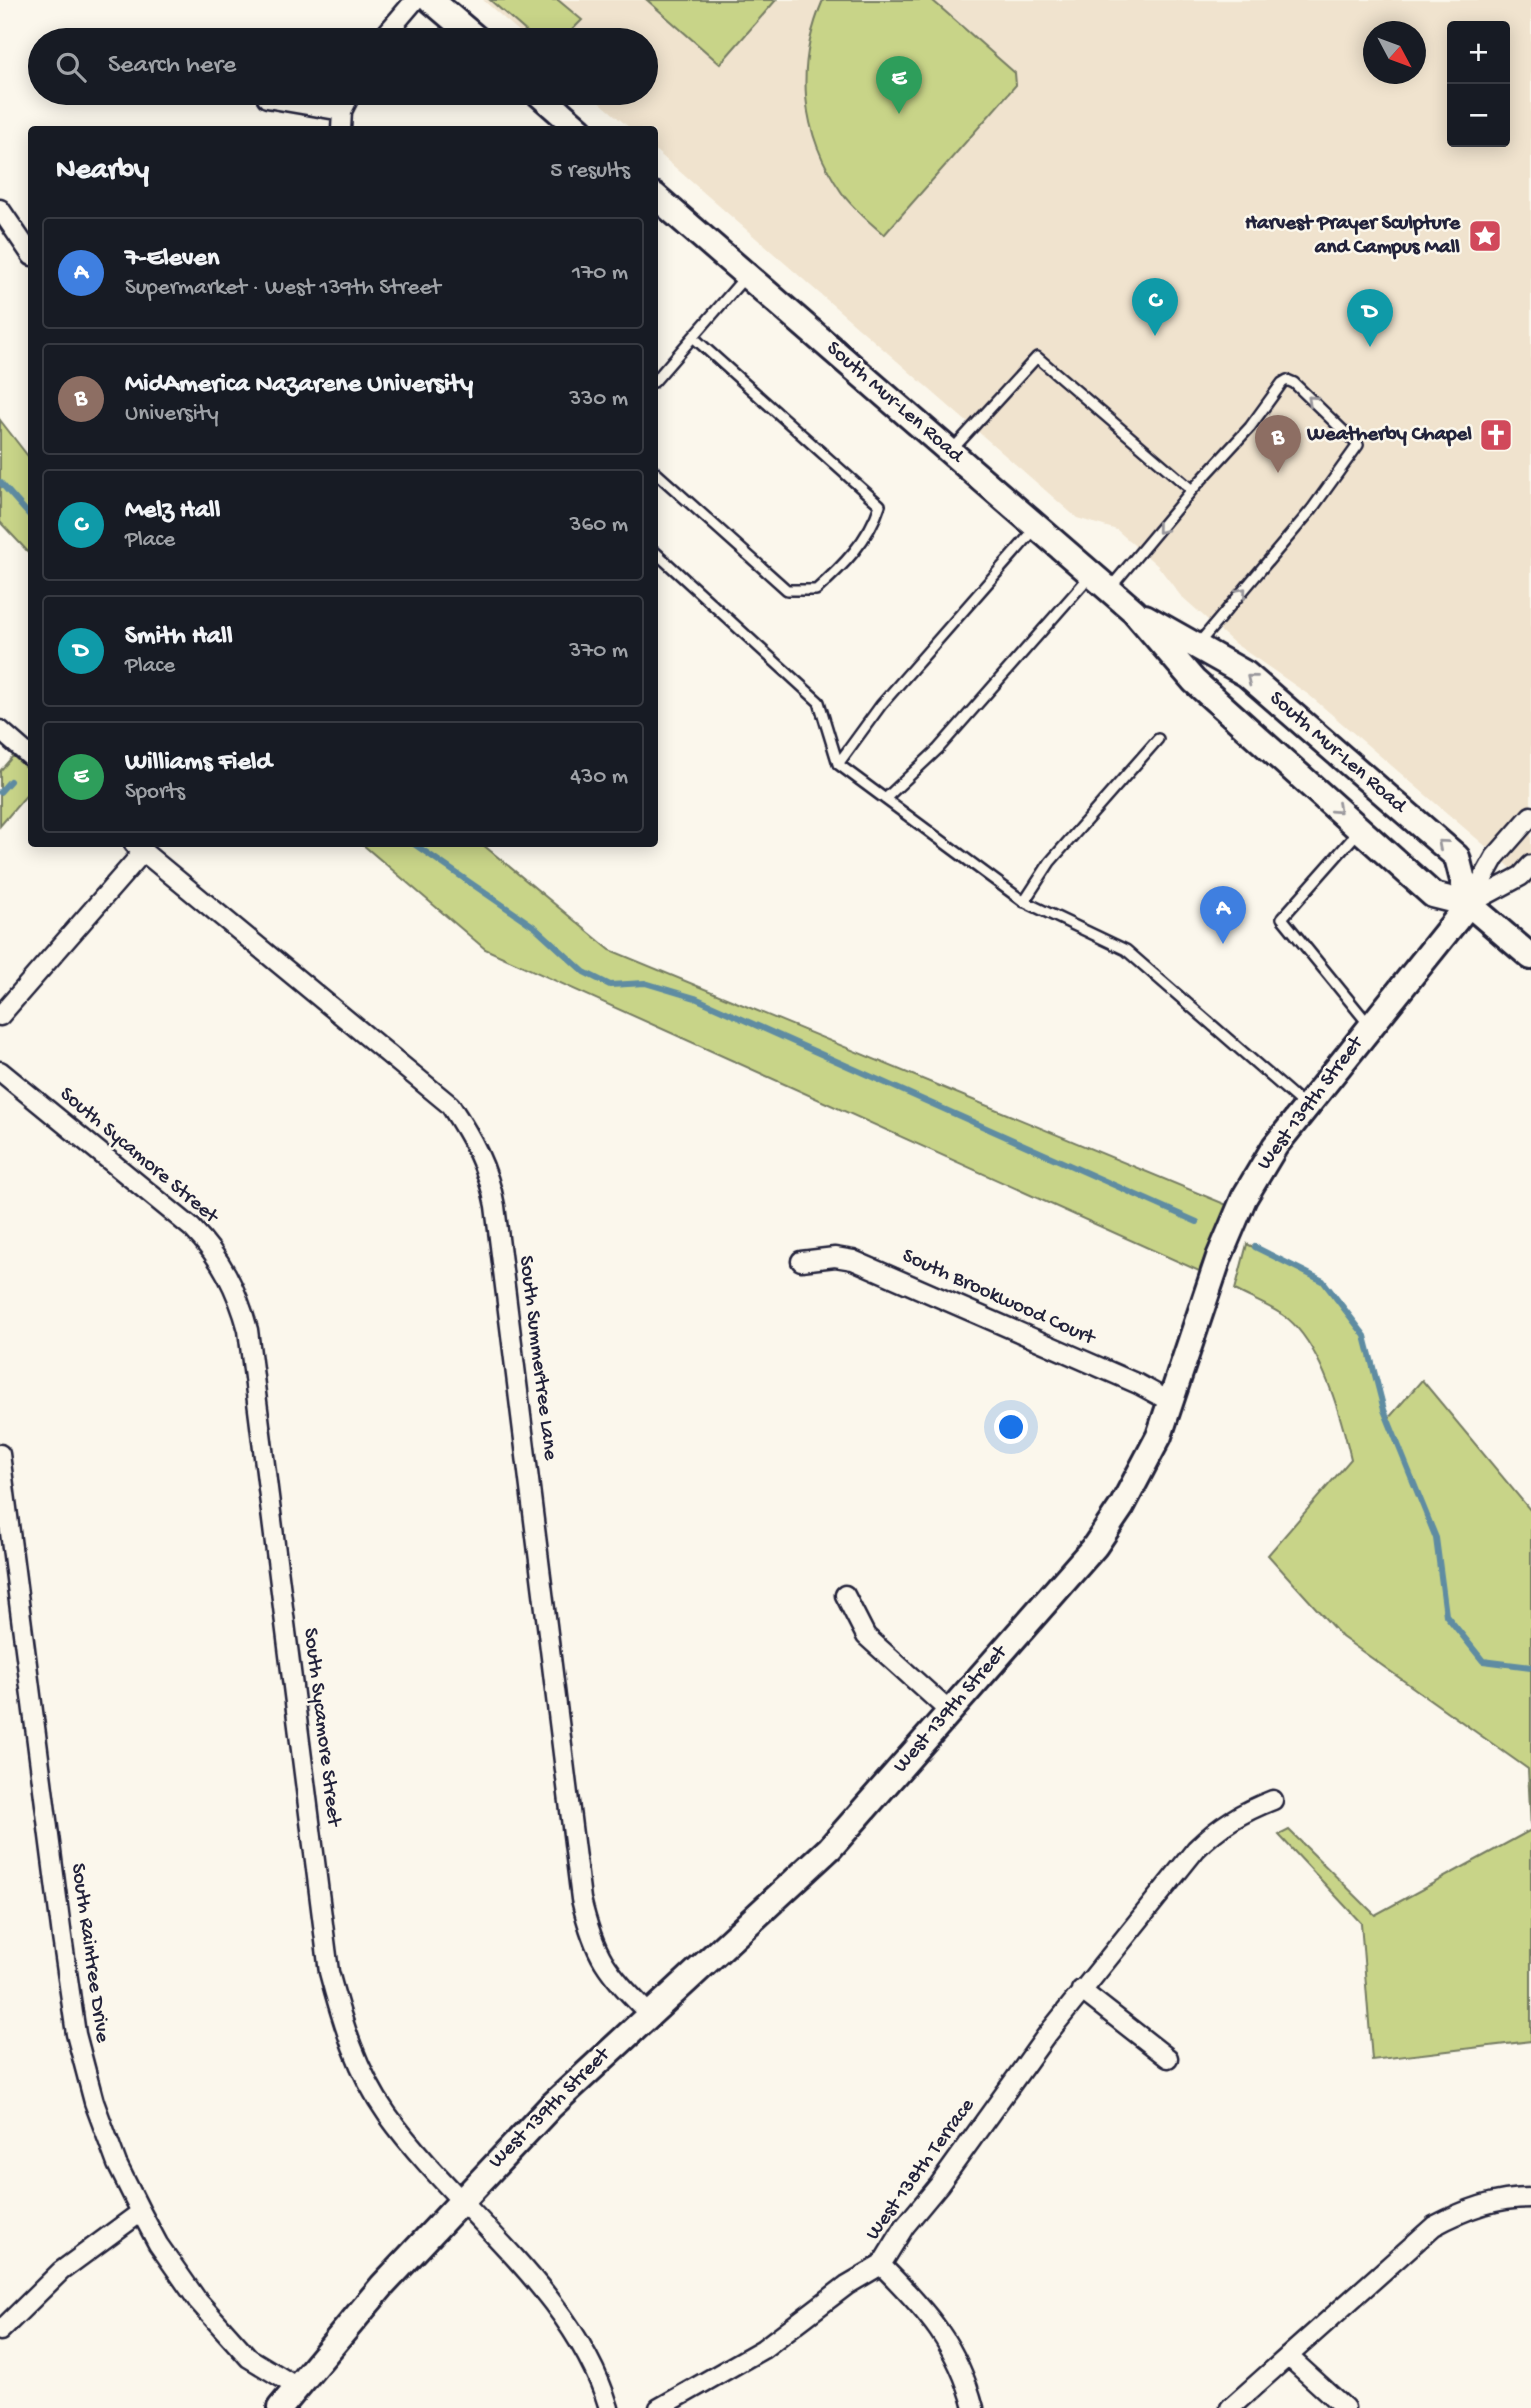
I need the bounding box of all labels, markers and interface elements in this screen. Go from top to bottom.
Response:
north arrow [1363,21,1426,84]
map controls [1447,21,1510,147]
button: + [1447,21,1510,84]
search box [28,28,658,105]
icon: search [52,48,90,86]
text: Search here [108,51,236,82]
pin: E [876,56,922,114]
button: − [1447,84,1510,147]
text: Nearby [56,154,149,189]
text: 5 results [550,158,630,185]
place label: Harvest Prayer Sculpture and Campus Mall [1245,212,1461,261]
place icon: Harvest Prayer Sculpture and Campus Mall [1466,217,1504,255]
text: 7-Eleven [125,244,219,275]
text: A [74,260,88,287]
text: 170 m [572,260,628,287]
text: Supermarket · West 139th Street [125,275,441,302]
pin: C [1132,278,1178,336]
pin: D [1347,289,1393,347]
street label: South Mur-Len Road [820,337,969,470]
text: MidAmerica Nazarene University [125,370,473,401]
text: B [75,386,87,413]
text: 330 m [569,386,628,413]
one-way arrow [1307,396,1320,409]
text: University [125,401,219,428]
pin: B [1255,415,1301,473]
church icon: Weatherby Chapel [1477,416,1515,454]
place label: Weatherby Chapel [1306,423,1472,448]
text: Melz Hall [125,496,221,527]
text: C [75,512,87,539]
text: 360 m [570,512,628,539]
one-way arrow [1157,520,1169,533]
text: Place [125,527,175,554]
one-way arrow [1233,588,1246,600]
text: Smith Hall [125,622,233,653]
text: D [74,638,89,665]
text: 370 m [569,638,628,665]
text: Place [125,653,175,680]
one-way arrow [1247,675,1259,688]
street label: South Mur-Len Road [1263,687,1412,820]
text: Williams Field [125,748,272,779]
text: E [74,764,88,791]
text: 430 m [570,764,628,791]
text: Sports [125,779,185,806]
one-way arrow [1329,801,1342,813]
one-way arrow [1437,840,1450,852]
pin: A [1200,886,1246,944]
street label: West 139th Street [1253,1030,1371,1176]
street label: South Sycamore Street [54,1082,224,1231]
street label: South Brookwood Court [898,1244,1100,1353]
street label: South Summertree Lane [512,1254,562,1463]
your location [994,1410,1028,1444]
street label: South Sycamore Street [296,1627,346,1830]
street label: West 139th Street [889,1639,1015,1779]
street label: South Raintree Drive [64,1862,114,2045]
street label: West 139th Street [484,2042,617,2175]
street label: West 138th Terrace [861,2093,981,2246]

